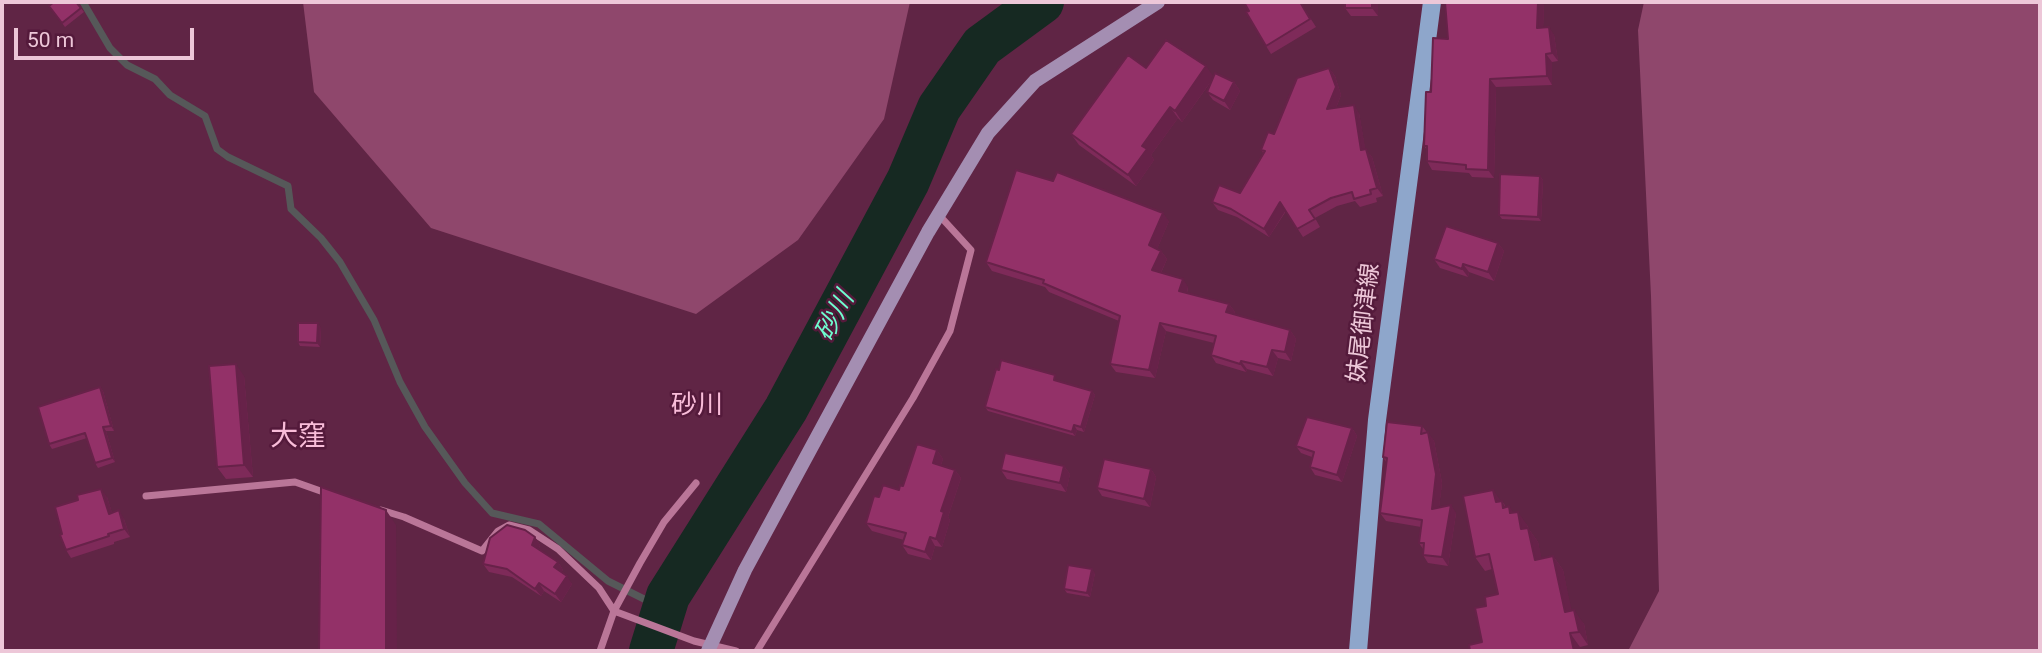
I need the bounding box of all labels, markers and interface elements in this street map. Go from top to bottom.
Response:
scale bar [18,14,198,58]
text: 50 m [27,28,74,52]
street label: 妹尾御津線 [1343,262,1387,384]
water label: 砂川 [810,287,862,347]
district label: 砂川 [671,390,723,422]
district label: 大窪 [270,421,326,455]

